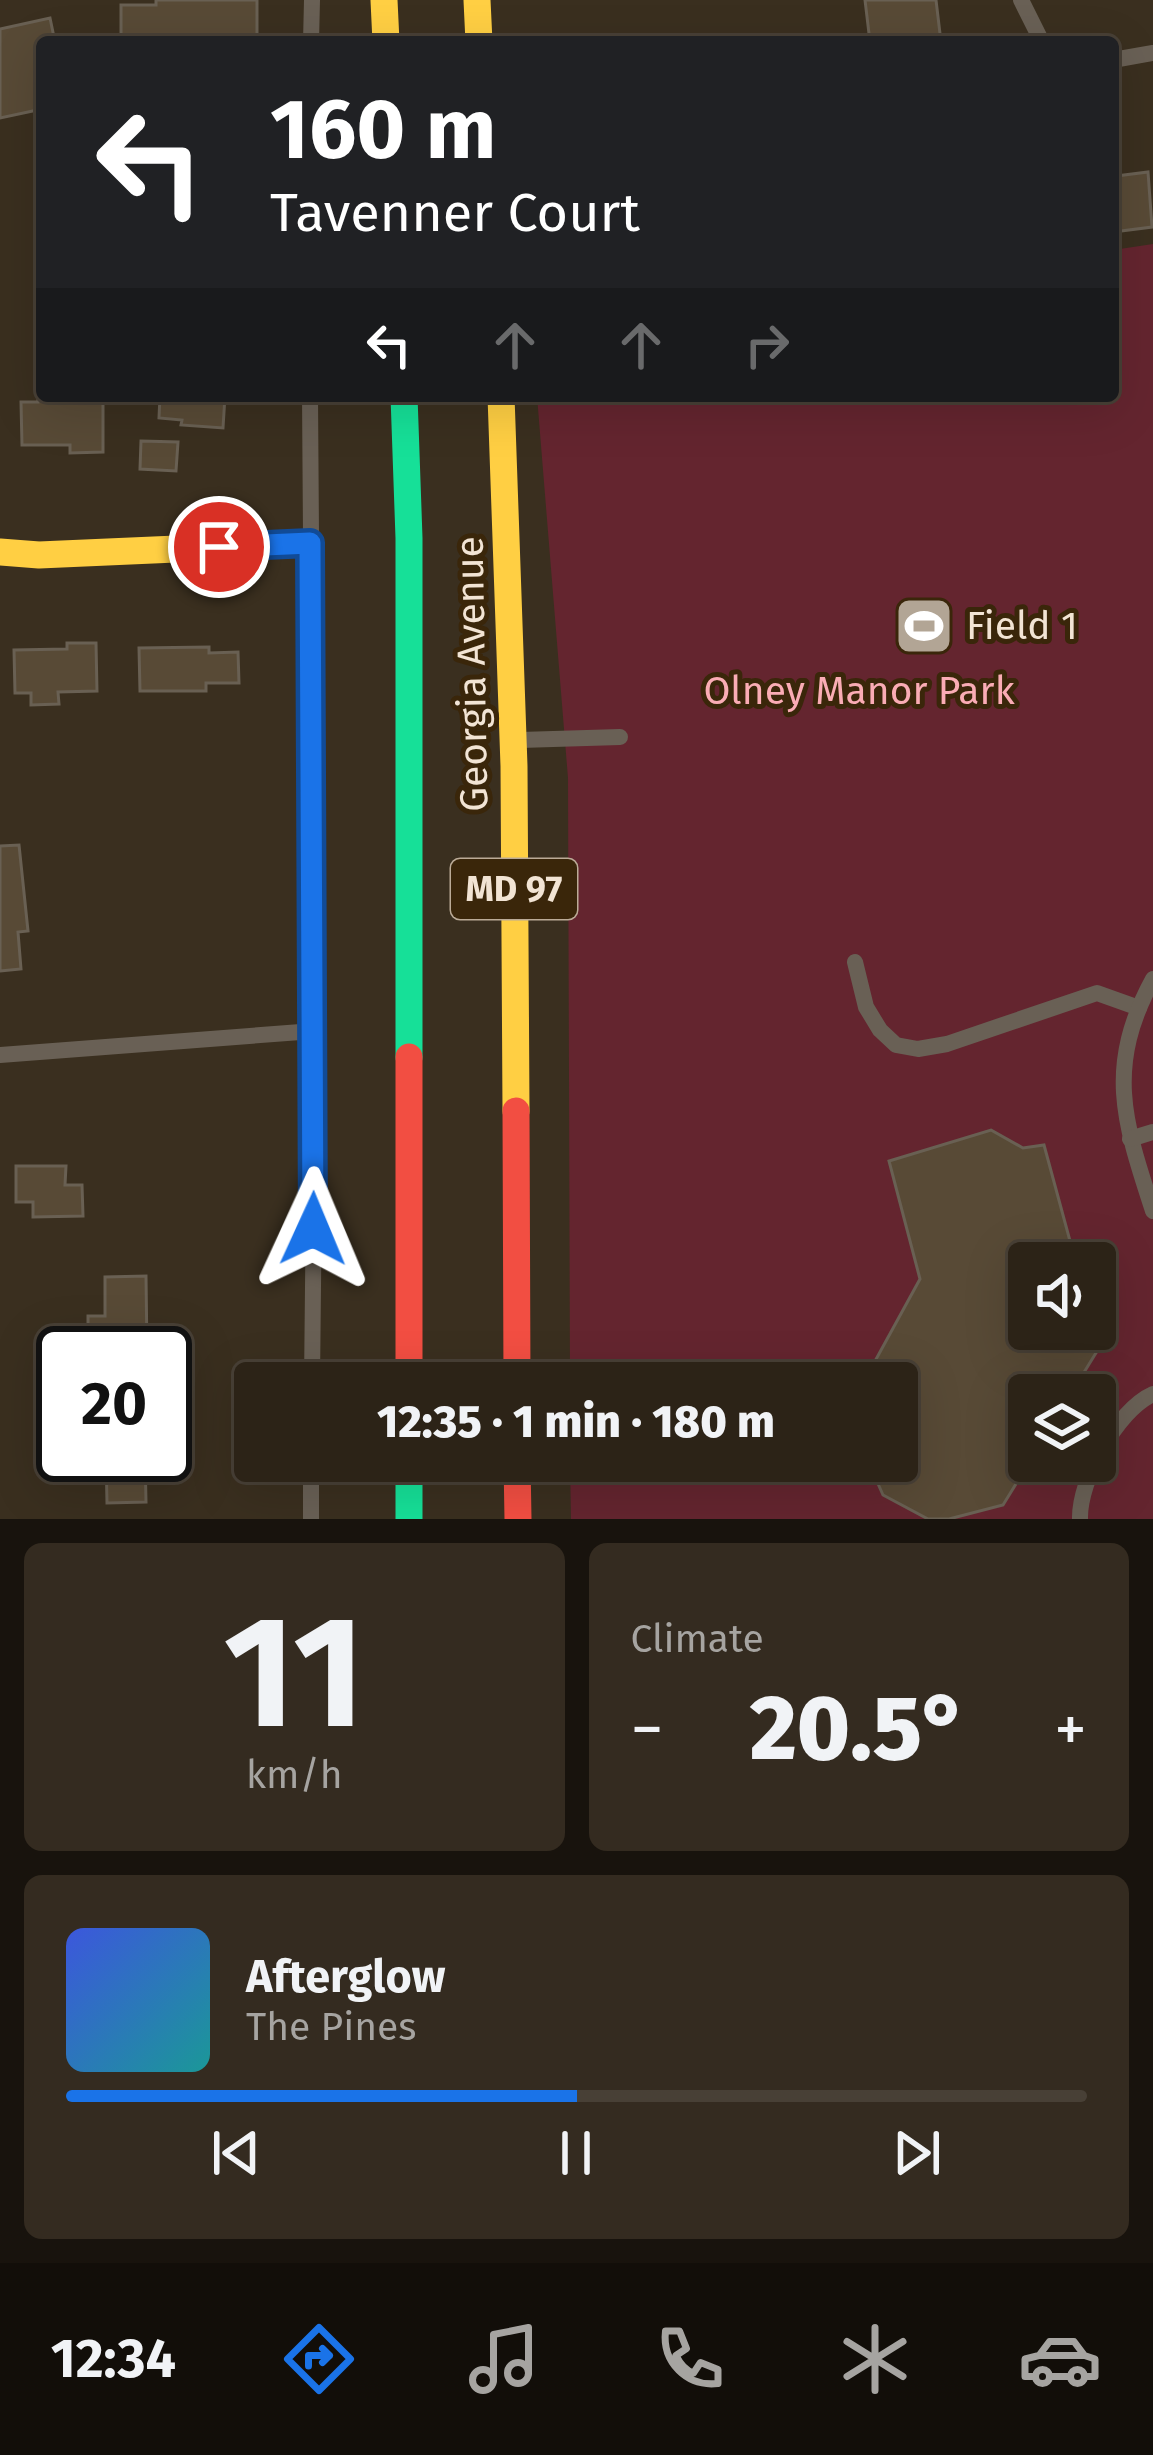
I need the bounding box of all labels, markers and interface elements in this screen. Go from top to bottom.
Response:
text: 160 m [270,79,496,180]
icon: left [72,84,228,240]
text: Tavenner Court [270,181,640,245]
icon: left [356,312,422,378]
icon: ahead [482,312,548,378]
icon: ahead [608,312,674,378]
icon: right [734,312,800,378]
pin [168,496,270,598]
icon: arrive [186,514,252,580]
street label: Georgia Avenue [447,536,497,812]
sports icon: Field 1 [893,595,955,657]
place label: Field 1 [966,603,1078,649]
park label: Olney Manor Park [703,668,1015,714]
road number: MD 97 [451,859,577,919]
position arrow [250,1166,376,1292]
map controls [1008,1242,1116,1482]
button: sound [1008,1242,1116,1350]
speed limit sign: 20 [36,1326,192,1482]
button: layers [1008,1374,1116,1482]
text: 12:35 · 1 min · 180 m [377,1395,775,1449]
text: 11 [223,1580,365,1767]
text: Climate [631,1616,764,1662]
text: 20.5° [750,1675,968,1783]
text: − [631,1690,664,1769]
text: + [1054,1690,1087,1769]
text: km/h [246,1752,343,1798]
text: Afterglow [246,1950,445,2004]
text: The Pines [246,2004,417,2050]
icon: previous [203,2120,269,2186]
icon: pause [543,2120,609,2186]
icon: next [884,2120,950,2186]
icon: directions [277,2317,361,2401]
icon: music [462,2317,546,2401]
icon: phone [648,2317,732,2401]
icon: climate [833,2317,917,2401]
icon: car [1018,2317,1102,2401]
text: 12:34 [51,2327,176,2391]

